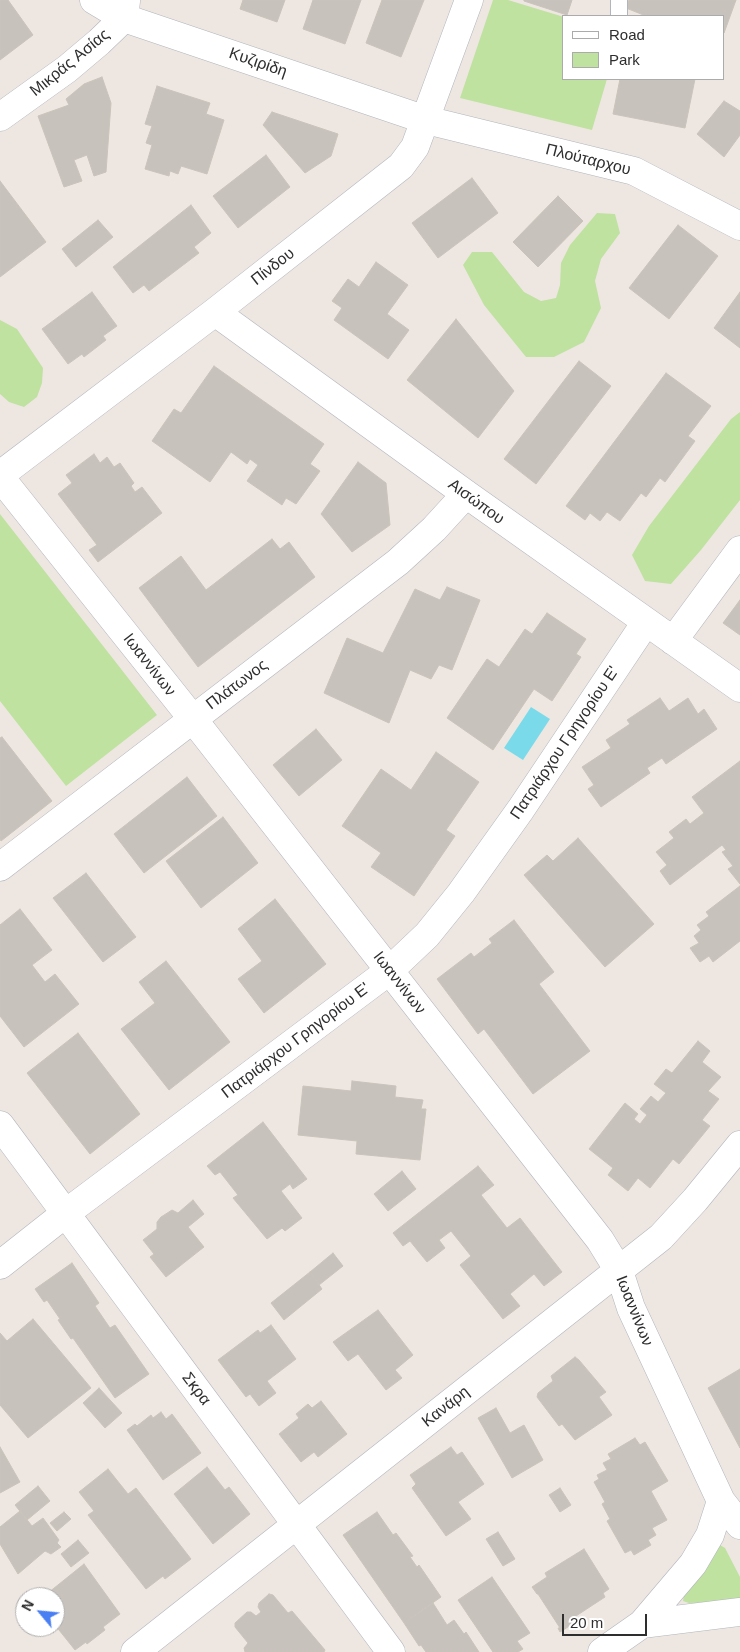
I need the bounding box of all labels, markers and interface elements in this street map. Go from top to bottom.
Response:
legend [562,15,725,80]
street label: Μικράς Ασίας [26,25,114,101]
text: Road [609,26,645,43]
street label: Κυζιρίδη [226,44,290,82]
text: Park [609,51,640,68]
street label: Πλούταρχου [543,140,633,180]
street label: Πίνδου [248,244,298,290]
street label: Αισώπου [444,475,508,529]
street label: Ιωαννίνων [119,630,179,700]
street label: Πλάτωνος [203,656,271,714]
street label: Πατριάρχου Γρηγορίου Ε' [507,663,623,823]
street label: Ιωαννίνων [369,948,429,1018]
street label: Πατριάρχου Γρηγορίου Ε' [218,979,374,1103]
street label: Ιωαννίνων [611,1273,657,1349]
street label: Σκρα [177,1369,215,1409]
street label: Κανάρη [418,1383,474,1431]
north arrow [15,1587,65,1637]
text: N [18,1597,37,1614]
scale bar [565,1604,650,1636]
text: 20 m [570,1614,603,1631]

